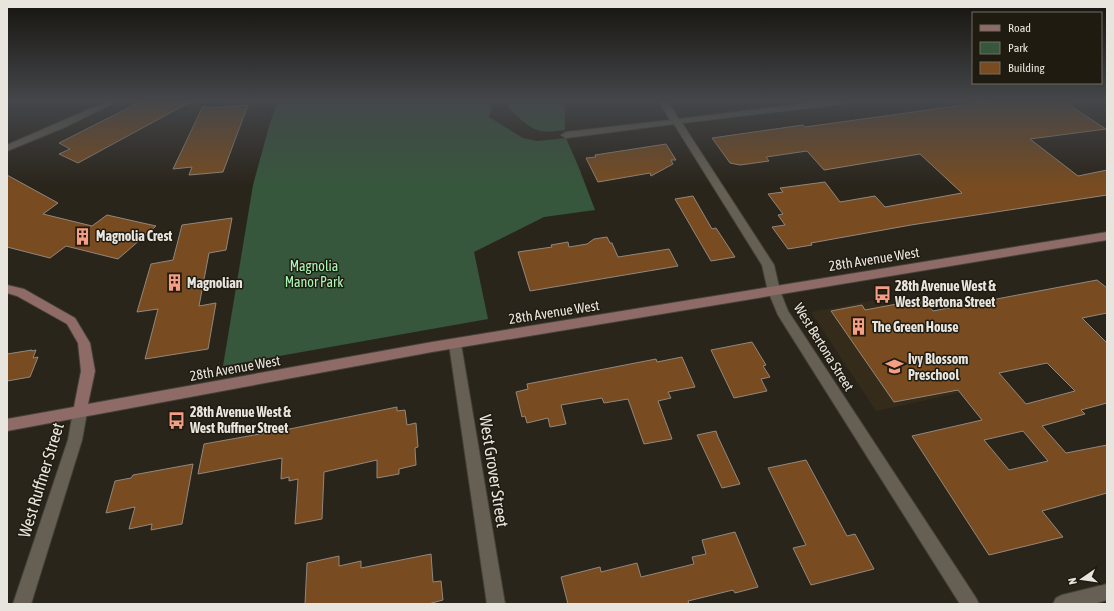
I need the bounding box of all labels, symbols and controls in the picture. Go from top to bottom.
legend [972,12,1102,84]
text: Road [1008,21,1031,35]
text: Park [1008,41,1029,55]
text: Building [1008,61,1046,75]
building icon: Magnolia Crest [73,226,93,246]
place label: Magnolia Crest [96,228,172,244]
street label: 28th Avenue West [827,244,921,274]
park label: Magnolia Manor Park [285,258,343,290]
building icon: Magnolian [164,273,184,293]
place label: Magnolian [187,275,243,291]
place label: 28th Avenue West & West Bertona Street [894,278,997,310]
bus stop icon: 28th Avenue West & West Bertona Street [872,284,892,304]
street label: 28th Avenue West [507,297,601,327]
street label: West Bertona Street [791,300,857,394]
building icon: The Green House [849,317,869,337]
place label: The Green House [872,319,959,335]
place label: Ivy Blossom Preschool [908,351,968,383]
street label: 28th Avenue West [188,352,282,384]
school or university icon: Ivy Blossom Preschool [885,357,905,377]
place label: 28th Avenue West & West Ruffner Street [189,404,292,436]
bus stop icon: 28th Avenue West & West Ruffner Street [167,410,187,430]
street label: West Grover Street [475,413,513,529]
street label: West Ruffner Street [14,420,68,540]
north arrow [1062,559,1102,599]
text: N [1066,577,1079,586]

